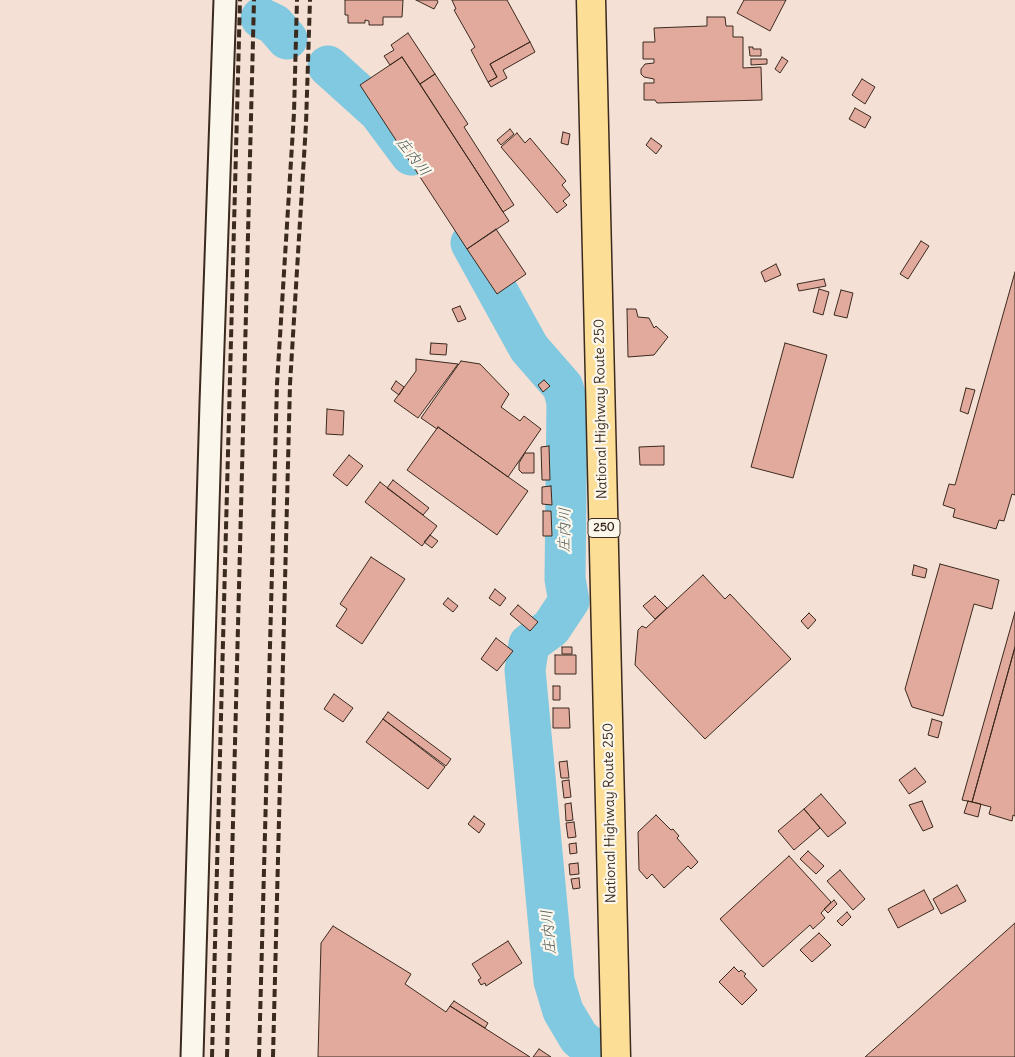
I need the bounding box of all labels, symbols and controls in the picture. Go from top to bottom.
water label: 庄内川 [392,134,434,180]
street label: National Highway Route 250 [591,319,611,499]
water label: 庄内川 [556,507,574,553]
road number: 250 [588,518,620,538]
street label: National Highway Route 250 [600,723,620,903]
water label: 庄内川 [538,909,560,955]

